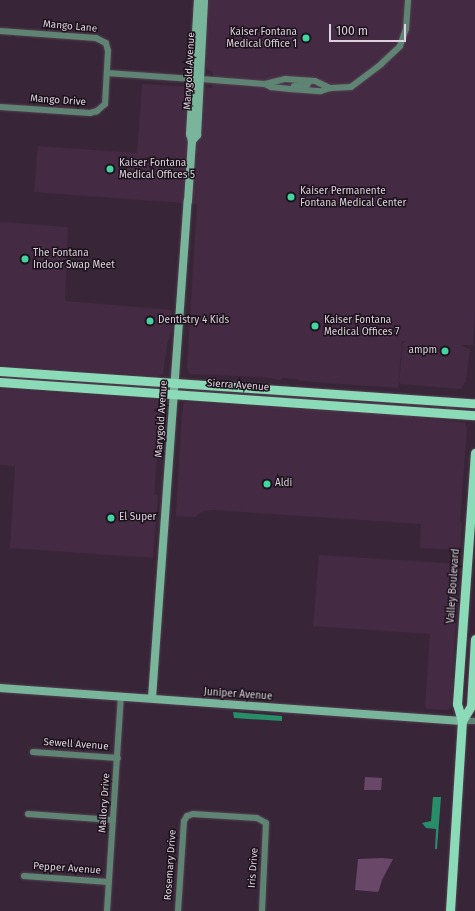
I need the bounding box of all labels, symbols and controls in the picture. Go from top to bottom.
scale bar [331,16,408,42]
street label: Mango Lane [42,19,98,35]
text: 100 m [336,24,368,38]
place label: Kaiser Fontana Medical Office 1 [226,26,297,50]
street label: Marygold Avenue [182,32,198,110]
marker: Kaiser Fontana Medical Office 1 [300,32,312,44]
street label: Mango Drive [30,93,86,109]
place label: Kaiser Fontana Medical Offices 5 [119,157,195,180]
marker: Kaiser Fontana Medical Offices 5 [104,163,116,175]
place label: Kaiser Permanente Fontana Medical Center [300,185,406,208]
marker: Kaiser Permanente Fontana Medical Center [285,191,297,203]
place label: The Fontana Indoor Swap Meet [33,247,115,270]
marker: The Fontana Indoor Swap Meet [20,254,30,264]
place label: Kaiser Fontana Medical Offices 7 [324,314,399,338]
place label: Dentistry 4 Kids [158,315,229,327]
marker: Dentistry 4 Kids [145,316,155,326]
marker: Kaiser Fontana Medical Offices 7 [309,320,321,332]
place label: ampm [408,345,437,357]
marker: ampm [440,346,450,356]
street label: Sierra Avenue [206,378,270,394]
street label: Marygold Avenue [153,380,171,458]
place label: Aldi [275,478,292,490]
marker: Aldi [262,479,272,489]
place label: El Super [119,512,156,524]
marker: El Super [106,513,116,523]
street label: Valley Boulevard [445,548,463,624]
street label: Juniper Avenue [203,687,273,703]
street label: Sewell Avenue [43,737,109,753]
street label: Mallory Drive [97,773,113,833]
street label: Rosemary Drive [163,829,179,901]
street label: Iris Drive [247,847,261,889]
street label: Pepper Avenue [33,861,101,877]

